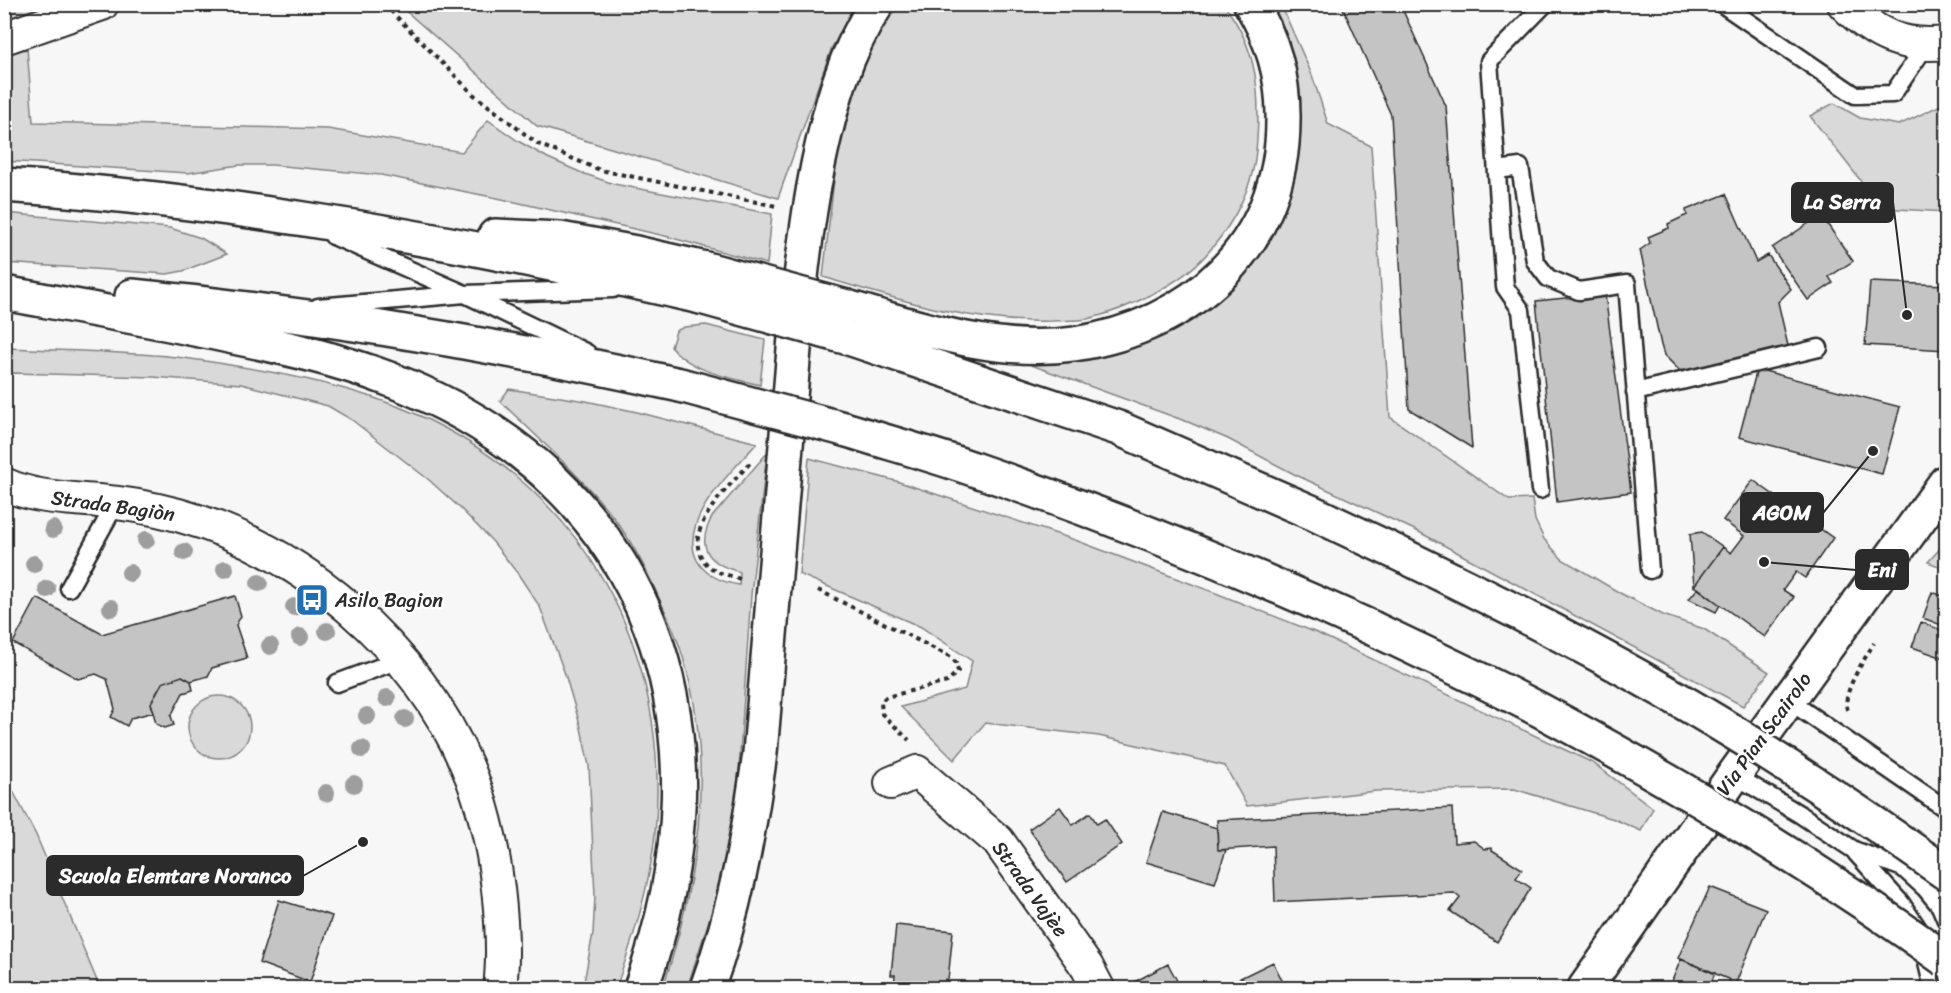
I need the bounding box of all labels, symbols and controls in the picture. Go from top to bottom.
callout: La Serra [1792,183,1893,222]
text: La Serra [1803,183,1881,221]
street label: Strada Bagiòn [49,480,177,532]
callout: AGOM [1741,493,1823,532]
text: AGOM [1752,494,1812,532]
callout: Eni [1856,550,1908,589]
text: Eni [1868,551,1898,589]
bus stop icon: Asilo Bagion [294,582,330,618]
place label: Asilo Bagion [334,583,443,618]
street label: Via Pian Scairolo [1707,665,1821,803]
street label: Strada Vajèe [983,833,1077,945]
callout: Scuola Elemtare Noranco [47,856,303,895]
text: Scuola Elemtare Noranco [58,857,292,895]

